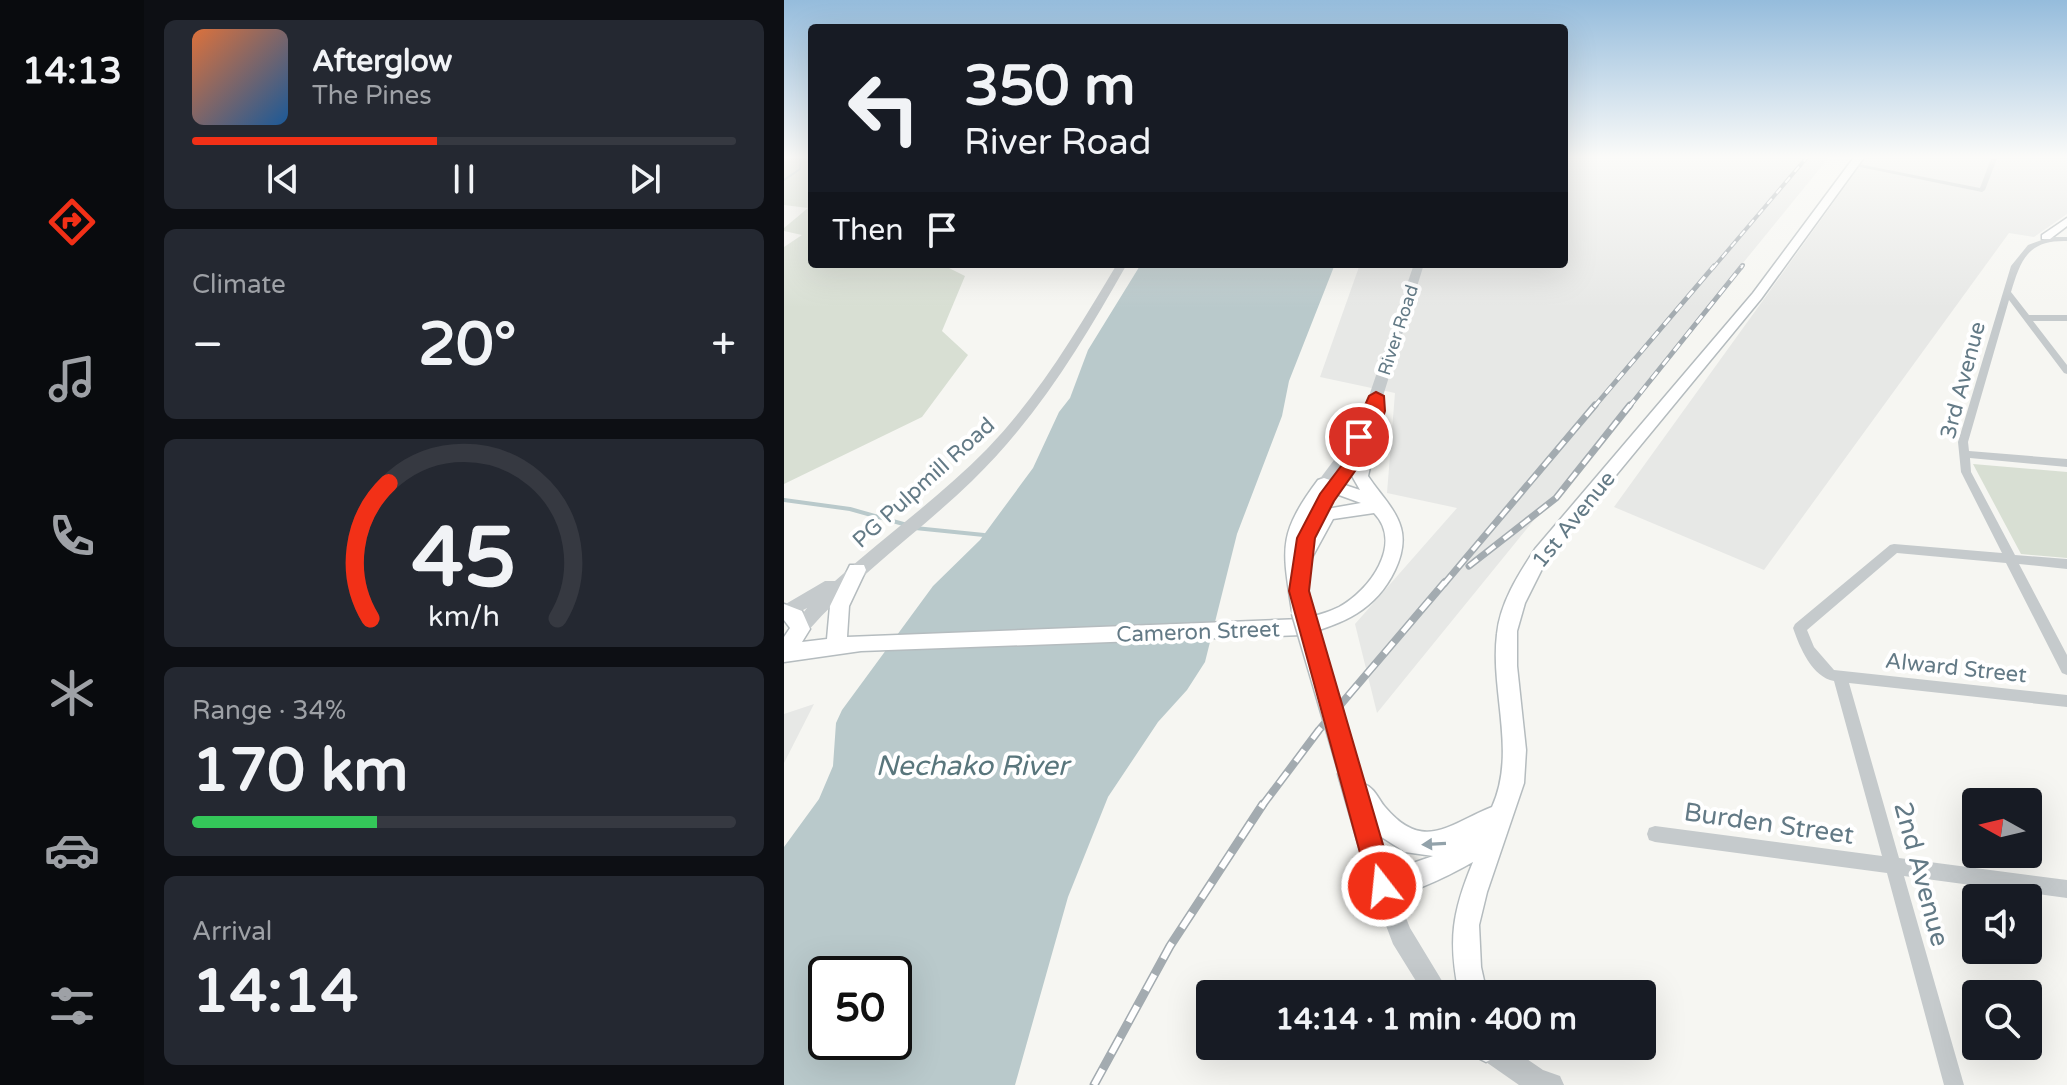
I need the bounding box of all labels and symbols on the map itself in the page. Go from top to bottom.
street label: River Road [1373,282,1423,378]
street label: 3rd Avenue [1935,319,1991,442]
pin [1325,403,1393,471]
street label: PG Pulpmill Road [847,412,1000,553]
street label: 1st Avenue [1527,466,1621,573]
street label: Cameron Street [1116,616,1280,648]
street label: Alward Street [1884,648,2028,688]
water label: Nechako River [875,749,1072,783]
north arrow [1962,788,2042,868]
street label: Burden Street [1682,796,1856,851]
street label: 2nd Avenue [1887,798,1956,950]
one-way arrow [1422,838,1447,851]
position arrow [1340,844,1424,928]
speed limit sign: 50 [808,956,912,1060]

